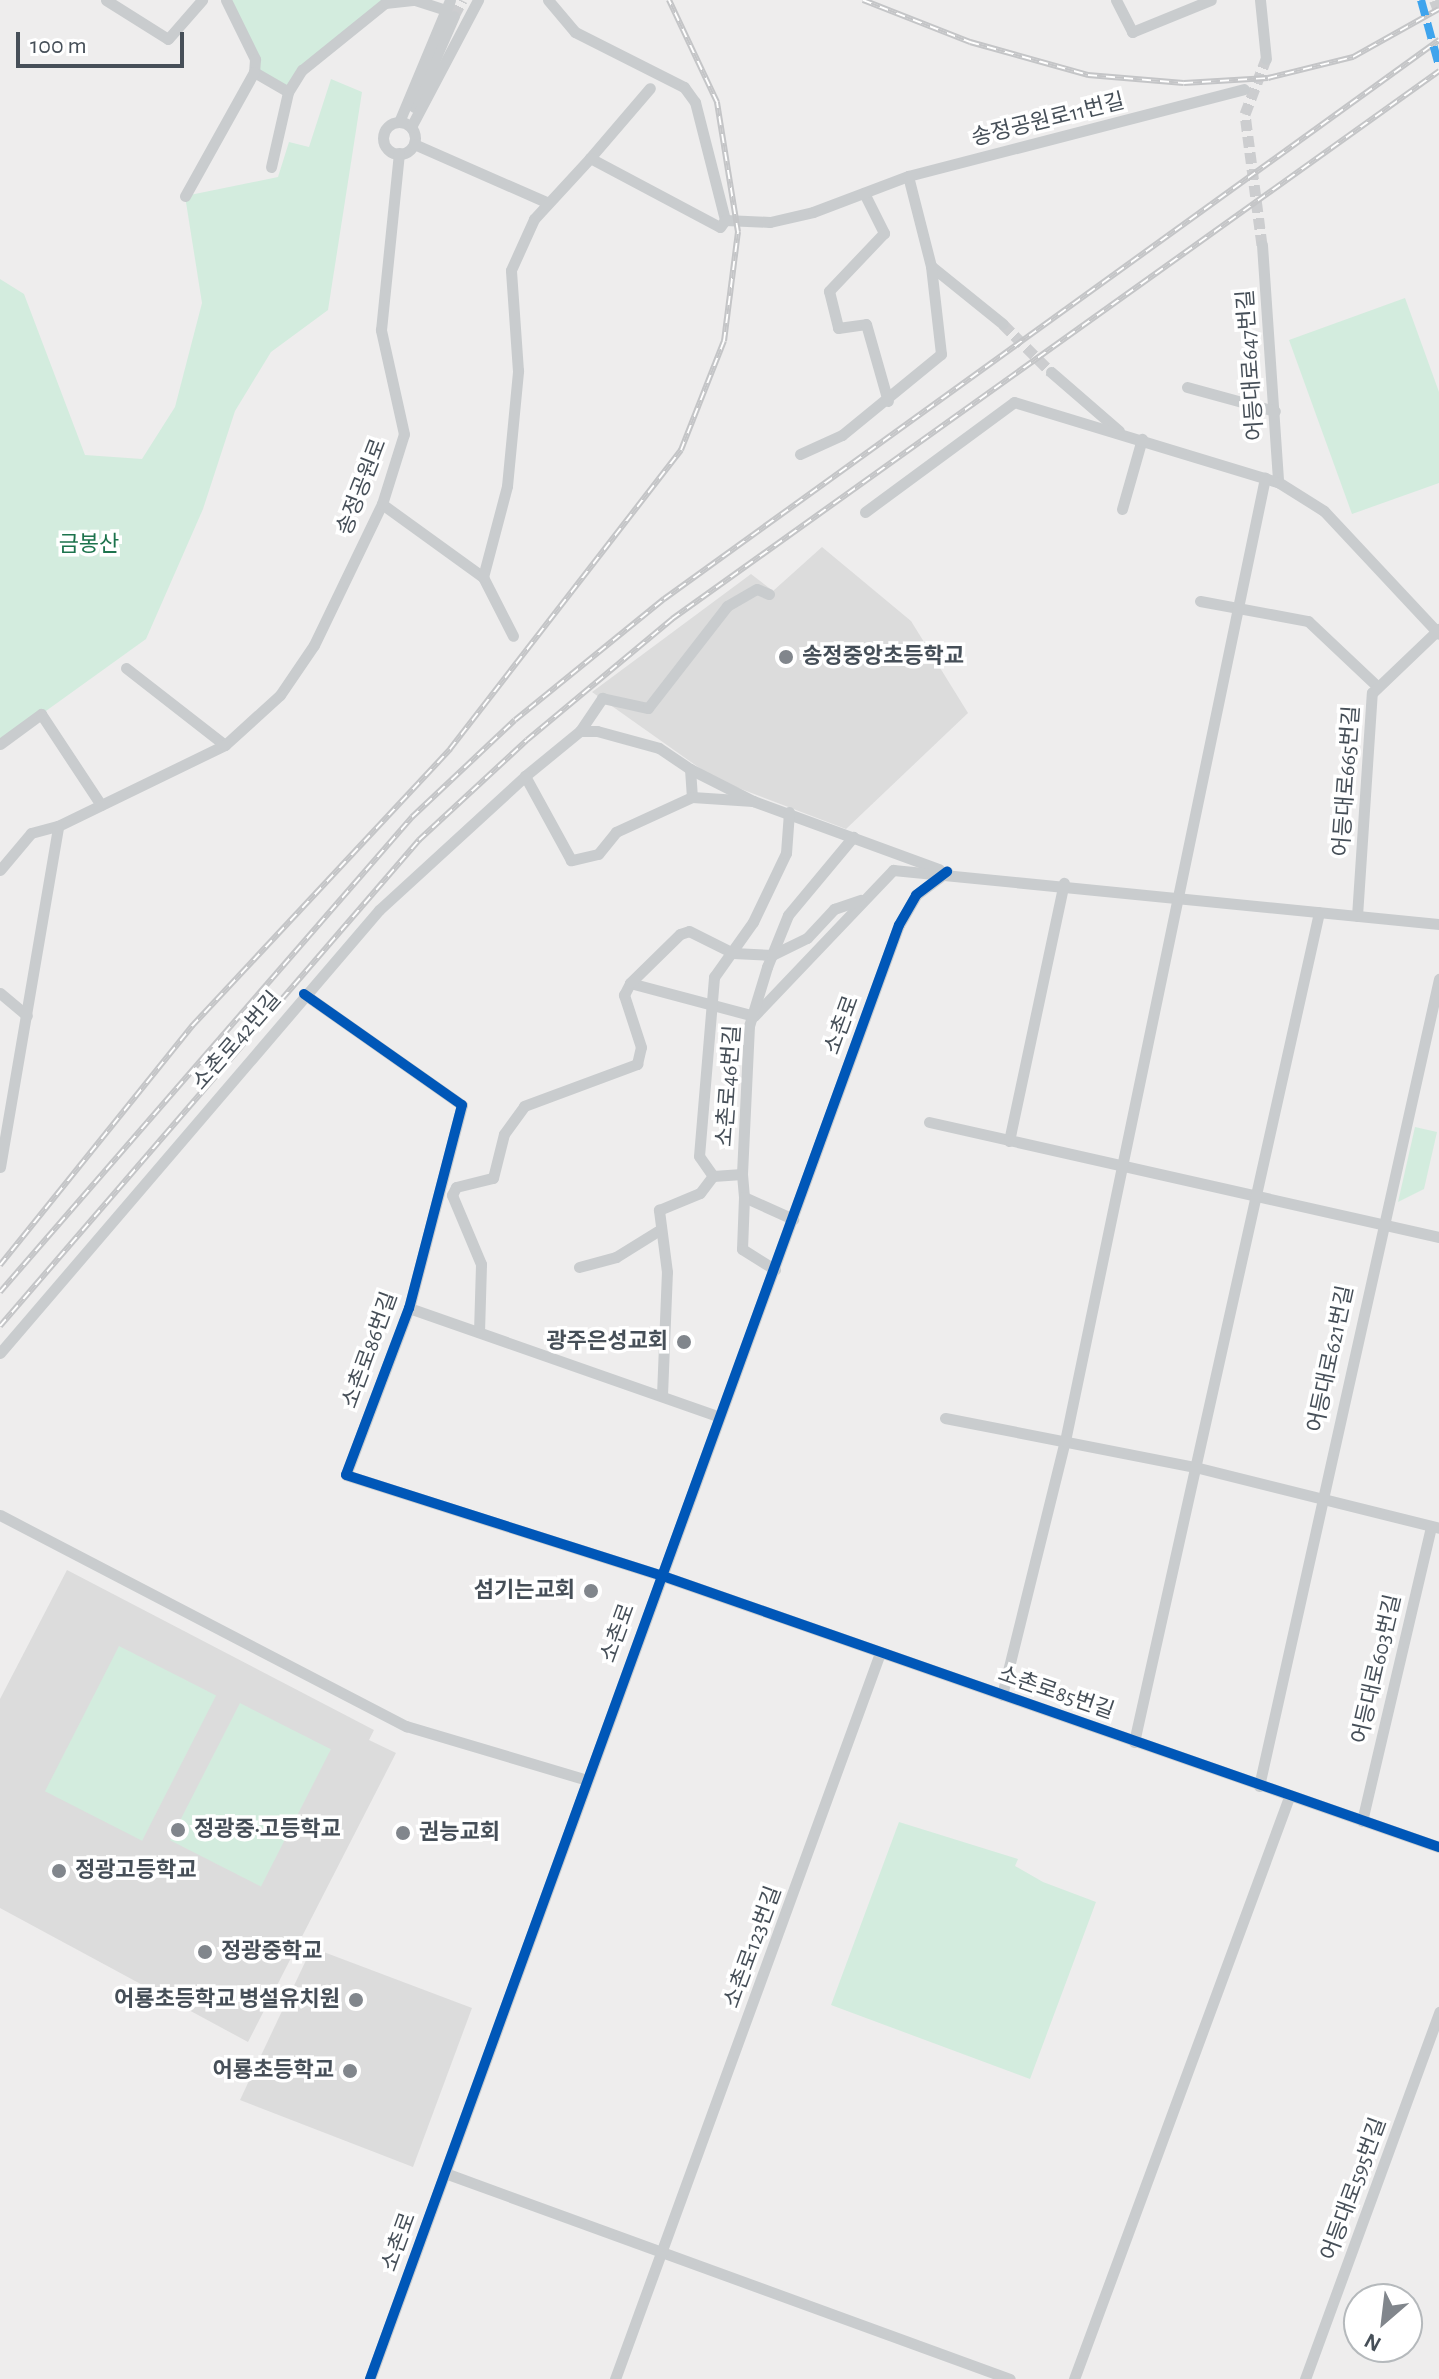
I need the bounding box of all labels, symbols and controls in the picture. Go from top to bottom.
scale bar [20,16,188,66]
text: 100 m [30,34,87,58]
street label: 송정공원로11번길 [969,88,1127,152]
street label: 어등대로647번길 [1233,288,1269,442]
street label: 송정공원로 [332,435,392,539]
park label: 금봉산 [59,532,119,558]
place label: 송정중앙초등학교 [802,644,964,670]
marker: 송정중앙초등학교 [777,648,795,666]
street label: 어등대로665번길 [1329,705,1365,857]
street label: 소촌로42번길 [187,986,287,1096]
street label: 소촌로 [819,992,865,1058]
street label: 소촌로46번길 [712,1024,746,1148]
street label: 어등대로621번길 [1303,1283,1359,1435]
street label: 소촌로86번길 [337,1288,403,1412]
place label: 광주은성교회 [547,1329,668,1355]
marker: 광주은성교회 [675,1333,693,1351]
place label: 섬기는교회 [474,1578,575,1604]
marker: 섬기는교회 [582,1582,600,1600]
street label: 어등대로603번길 [1347,1592,1407,1746]
street label: 소촌로 [595,1600,641,1666]
street label: 소촌로85번길 [995,1661,1117,1725]
place label: 정광중·고등학교 [194,1817,341,1843]
place label: 권능교회 [419,1820,500,1846]
marker: 정광중·고등학교 [169,1821,187,1839]
marker: 권능교회 [394,1824,412,1842]
place label: 정광고등학교 [75,1858,196,1884]
marker: 정광고등학교 [50,1862,68,1880]
street label: 소촌로123번길 [719,1882,787,2012]
place label: 정광중학교 [221,1939,322,1965]
marker: 정광중학교 [196,1943,214,1961]
place label: 어룡초등학교 병설유치원 [114,1987,340,2013]
marker: 어룡초등학교 병설유치원 [347,1991,365,2009]
place label: 어룡초등학교 [213,2058,334,2084]
marker: 어룡초등학교 [341,2062,359,2080]
street label: 어등대로595번길 [1316,2114,1392,2264]
street label: 소촌로 [376,2209,422,2275]
north arrow [1343,2283,1423,2363]
text: N [1361,2329,1385,2356]

